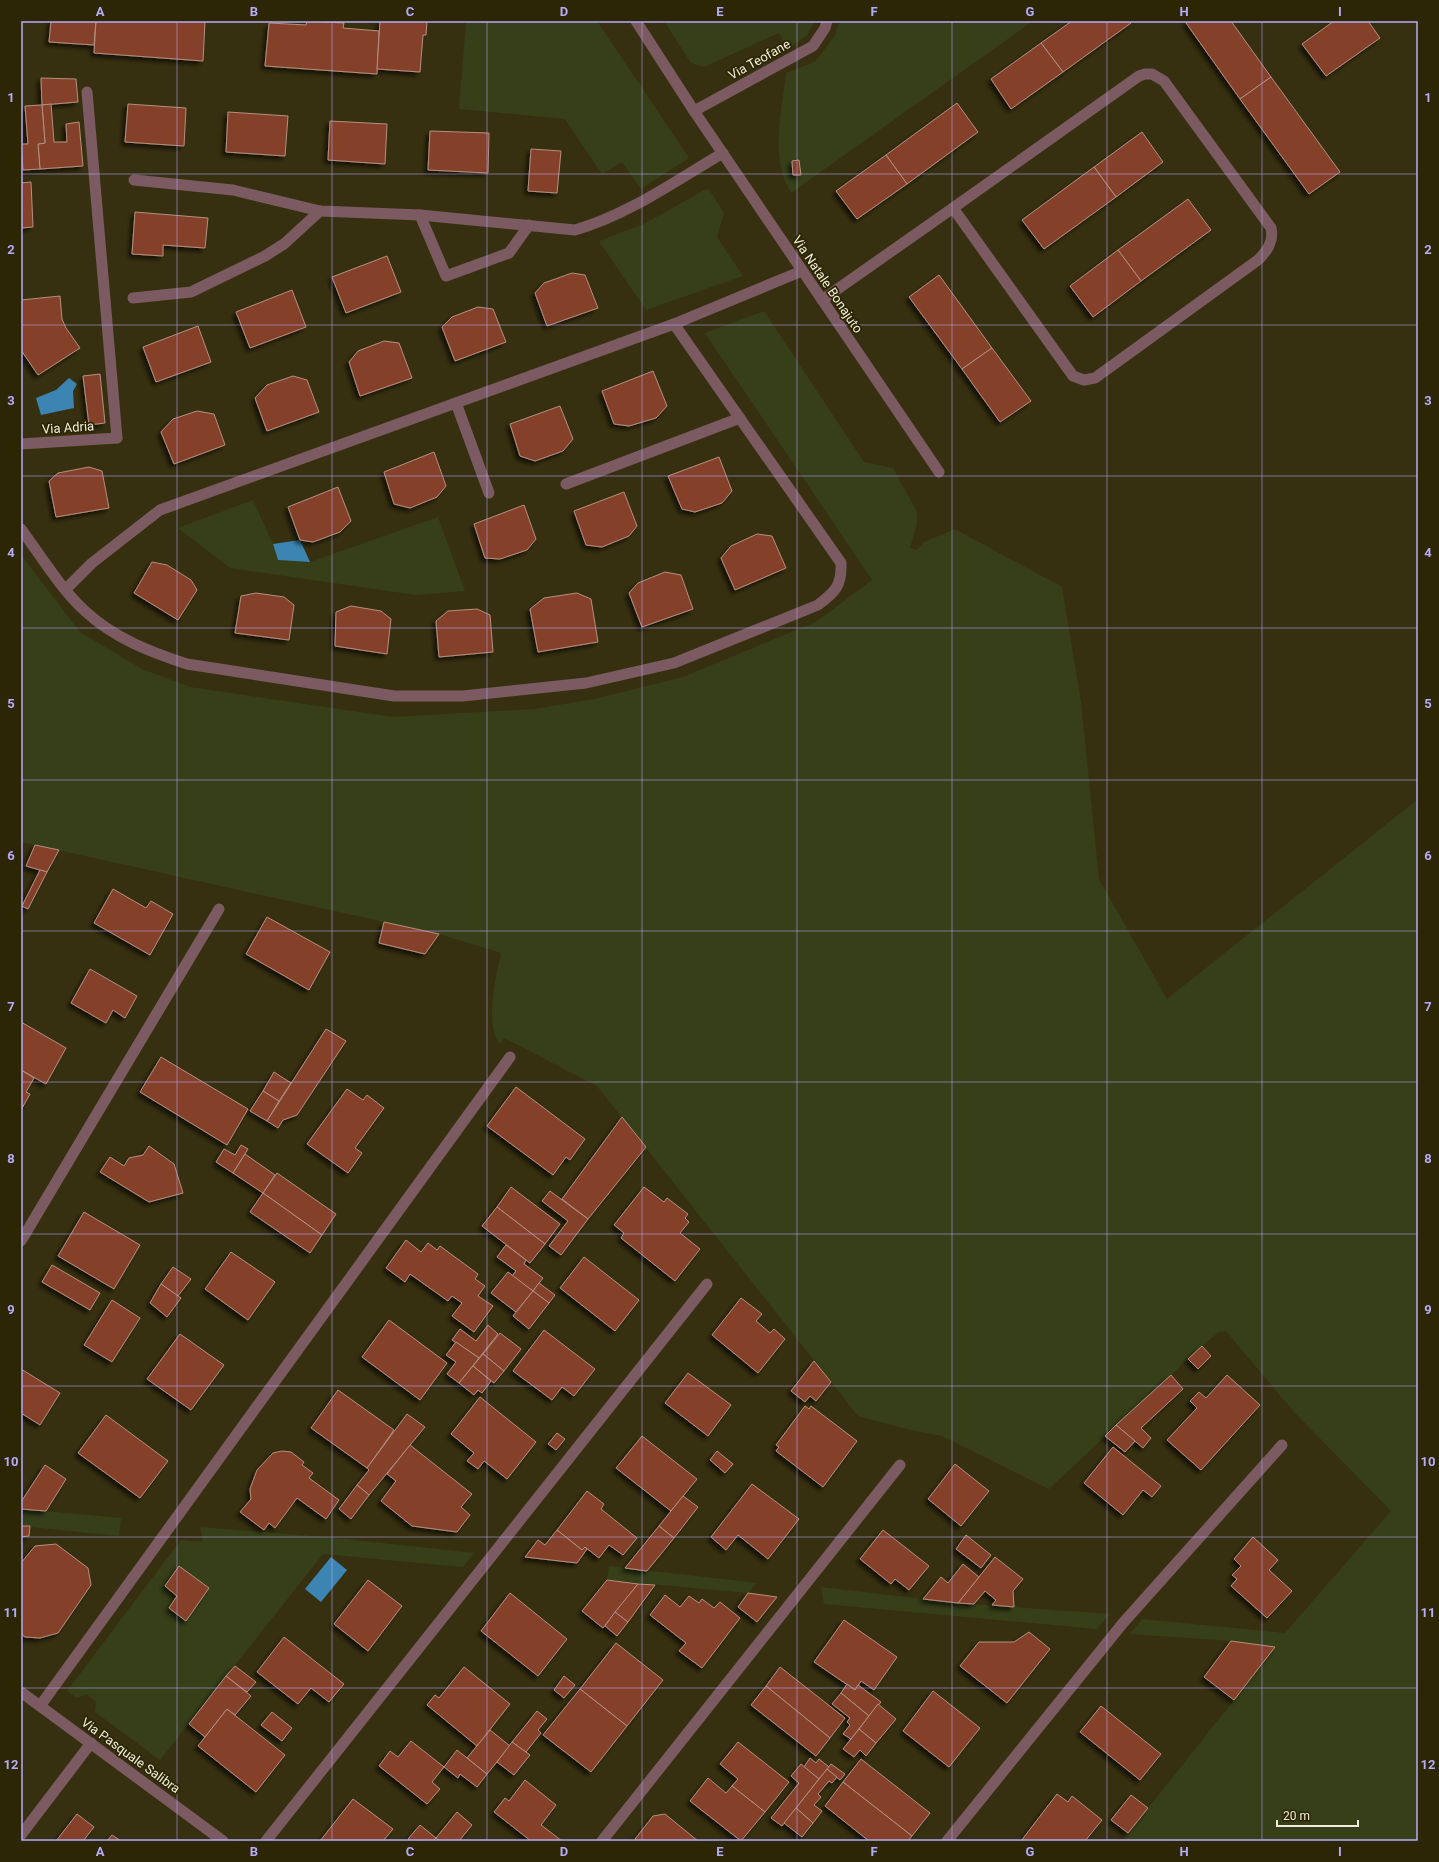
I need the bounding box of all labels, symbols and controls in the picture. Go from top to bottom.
text: A [96,4,105,19]
text: B [250,4,258,19]
text: C [406,4,415,19]
text: D [560,4,568,19]
text: E [716,4,724,19]
text: F [870,4,878,19]
text: G [1026,4,1035,19]
text: H [1179,4,1189,19]
text: I [1338,4,1342,19]
street label: Via Teofane [726,36,793,83]
text: 1 [7,90,15,105]
text: 1 [1424,90,1432,105]
street label: Via Natale Bonajuto [789,233,866,336]
text: 2 [7,242,15,257]
text: 2 [1424,242,1432,257]
text: 3 [7,393,15,408]
text: 3 [1424,393,1432,408]
street label: Via Adria [41,418,95,437]
text: 4 [7,545,15,560]
text: 4 [1424,545,1432,560]
text: 5 [7,696,15,711]
text: 5 [1424,696,1432,711]
text: 6 [7,848,15,863]
text: 6 [1424,848,1432,863]
text: 7 [7,999,15,1014]
text: 7 [1424,999,1432,1014]
text: 8 [7,1151,15,1166]
text: 8 [1424,1151,1432,1166]
text: 9 [7,1302,15,1317]
text: 9 [1424,1302,1432,1317]
text: 10 [4,1454,18,1469]
text: 10 [1421,1454,1435,1469]
text: 11 [4,1605,18,1620]
text: 11 [1421,1605,1435,1620]
street label: Via Pasquale Salibra [78,1715,183,1796]
text: 12 [4,1757,18,1772]
text: 12 [1421,1757,1435,1772]
scale bar [1277,1802,1358,1828]
text: 20 m [1283,1809,1310,1823]
text: A [96,1844,105,1859]
text: B [250,1844,258,1859]
text: C [406,1844,415,1859]
text: D [560,1844,568,1859]
text: E [716,1844,724,1859]
text: F [870,1844,878,1859]
text: G [1026,1844,1035,1859]
text: H [1179,1844,1189,1859]
text: I [1338,1844,1342,1859]

